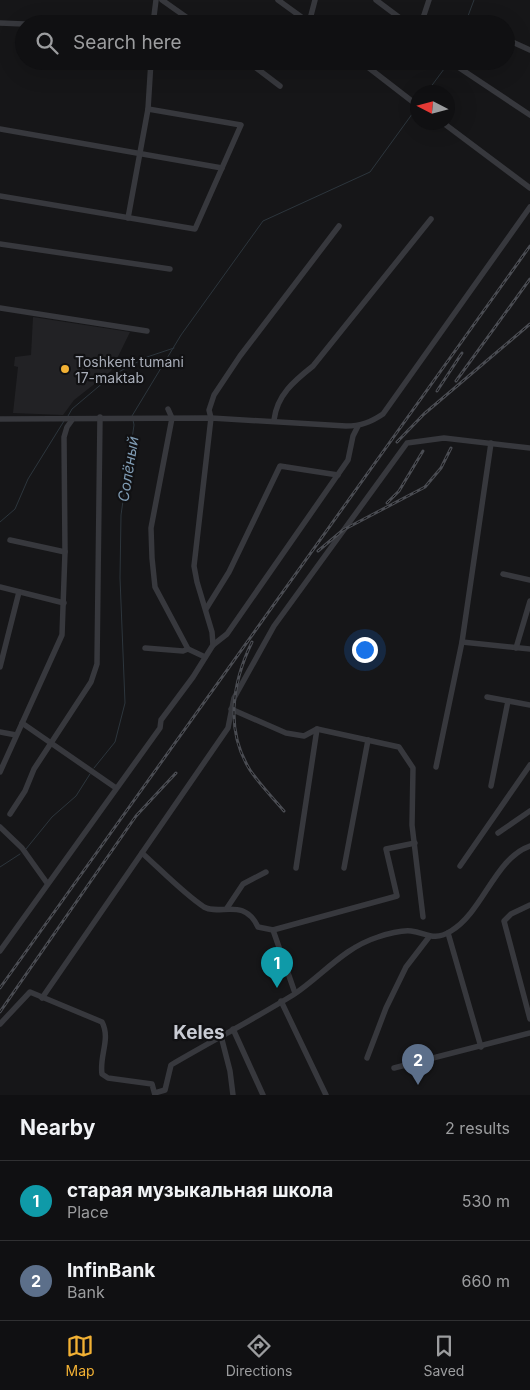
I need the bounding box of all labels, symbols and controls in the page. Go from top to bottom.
search box [15,15,515,70]
icon: search [33,29,61,57]
text: Search here [73,31,182,54]
north arrow [410,85,455,130]
place label: Toshkent tumani 17-maktab [75,353,184,386]
marker: Toshkent tumani 17-maktab [59,363,71,375]
water label: Солёный [113,435,143,503]
your location [352,637,378,663]
pin: 1 [261,947,293,988]
district label: Keles [173,1021,225,1044]
pin: 2 [402,1044,434,1085]
text: Nearby [20,1115,95,1140]
text: 2 results [445,1118,510,1138]
text: старая музыкальная школа [67,1179,333,1202]
text: 1 [33,1191,39,1211]
text: 530 m [462,1191,510,1211]
text: Place [67,1202,109,1222]
text: InfinBank [67,1259,155,1282]
text: 2 [31,1271,41,1291]
text: 660 m [462,1271,510,1291]
text: Bank [67,1282,105,1302]
tab: Map [66,1332,95,1379]
tab: Directions [226,1332,292,1379]
tab: Saved [423,1332,464,1379]

